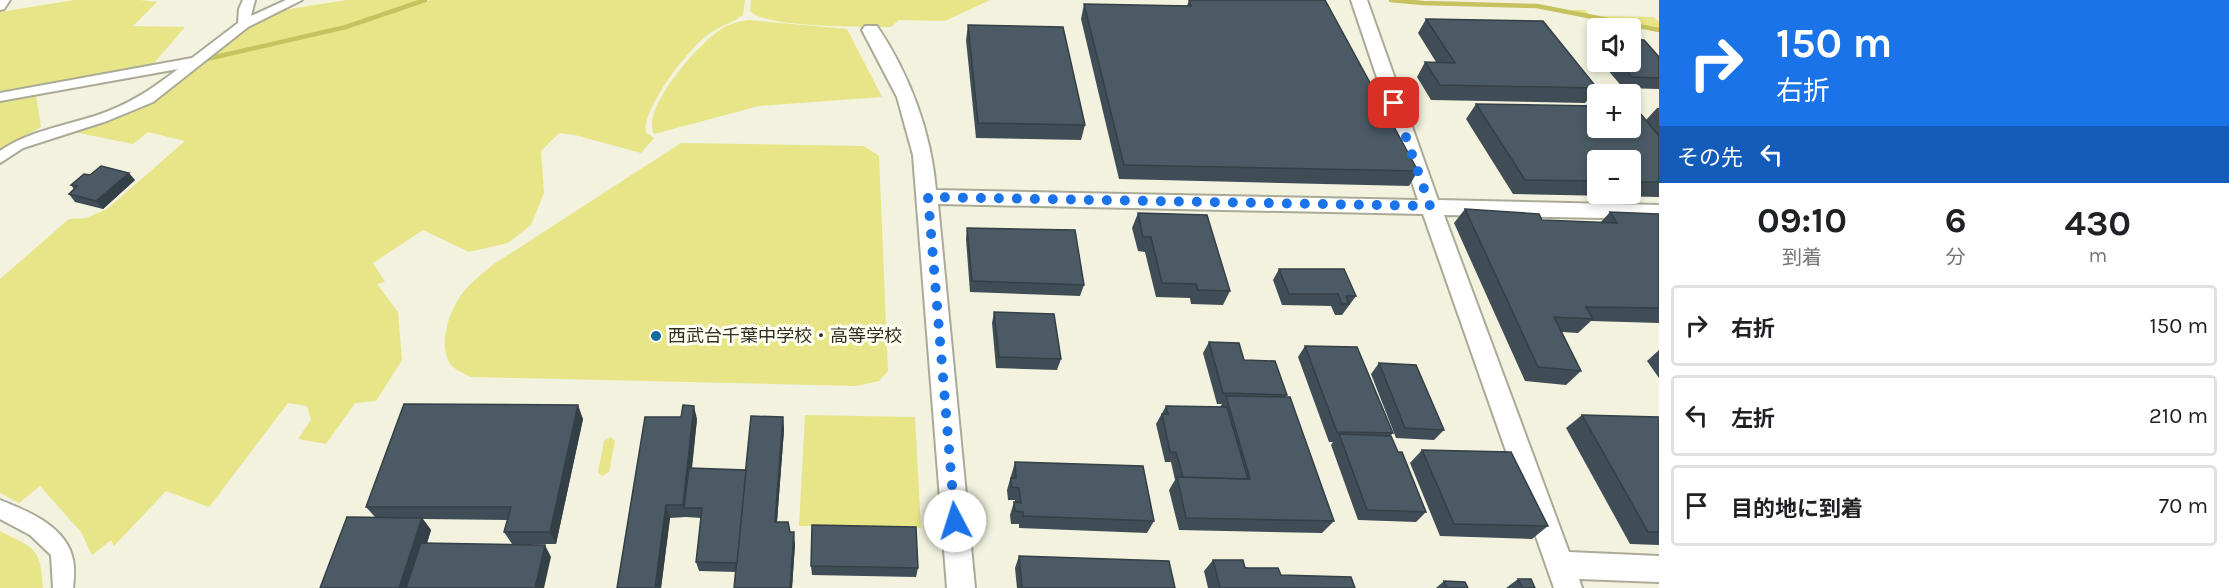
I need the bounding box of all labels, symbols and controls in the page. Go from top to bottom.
map controls [1587,18,1641,204]
button: sound [1587,18,1641,72]
text: 150 m [1776,18,1892,68]
icon: right [1677,24,1755,102]
text: 右折 [1776,75,1830,107]
pin [1368,77,1419,128]
button: + [1587,84,1641,138]
icon: arrive [1377,86,1410,119]
icon: left [1755,138,1788,171]
text: その先 [1677,145,1743,171]
button: − [1587,150,1641,204]
text: 09:10 [1757,199,1847,241]
text: 6 [1945,199,1967,241]
text: 430 [2065,202,2131,244]
text: m [2088,244,2107,267]
text: 到着 [1782,246,1822,269]
text: 分 [1946,246,1966,269]
icon: right [1680,309,1713,342]
text: 150 m [2149,313,2208,339]
text: 右折 [1731,316,1775,342]
place label: 西武台千葉中学校・高等学校 [668,325,902,347]
marker: 西武台千葉中学校・高等学校 [649,329,663,343]
icon: left [1680,399,1713,432]
text: 210 m [2149,403,2208,429]
text: 左折 [1731,406,1775,432]
position arrow [923,489,987,553]
icon: arrive [1680,489,1713,522]
text: 70 m [2159,493,2208,519]
text: 目的地に到着 [1731,496,1863,522]

